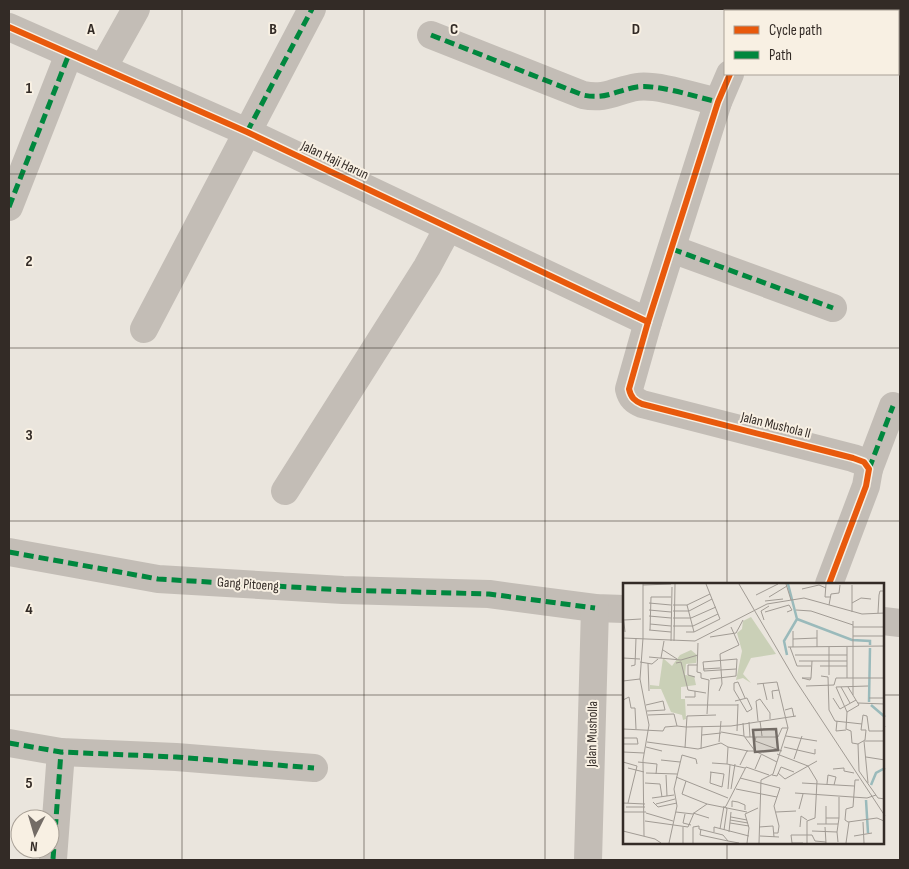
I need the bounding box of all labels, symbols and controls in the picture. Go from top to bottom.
legend [724,10,899,75]
text: A [86,20,95,39]
text: B [269,20,277,39]
text: C [450,20,458,39]
text: D [632,20,640,39]
text: Cycle path [769,21,822,40]
text: Path [769,46,792,65]
text: 1 [26,79,33,98]
street label: Jalan Haji Harun [298,137,372,183]
text: 2 [25,252,33,271]
street label: Jalan Mushola II [738,408,813,442]
text: 3 [25,426,33,445]
street label: Gang Pitoeng [217,573,280,595]
inset map [623,583,884,844]
text: 4 [25,600,33,619]
street label: Jalan Musholla [583,701,601,768]
text: 5 [25,774,33,793]
north arrow [10,809,60,859]
text: N [29,838,38,855]

